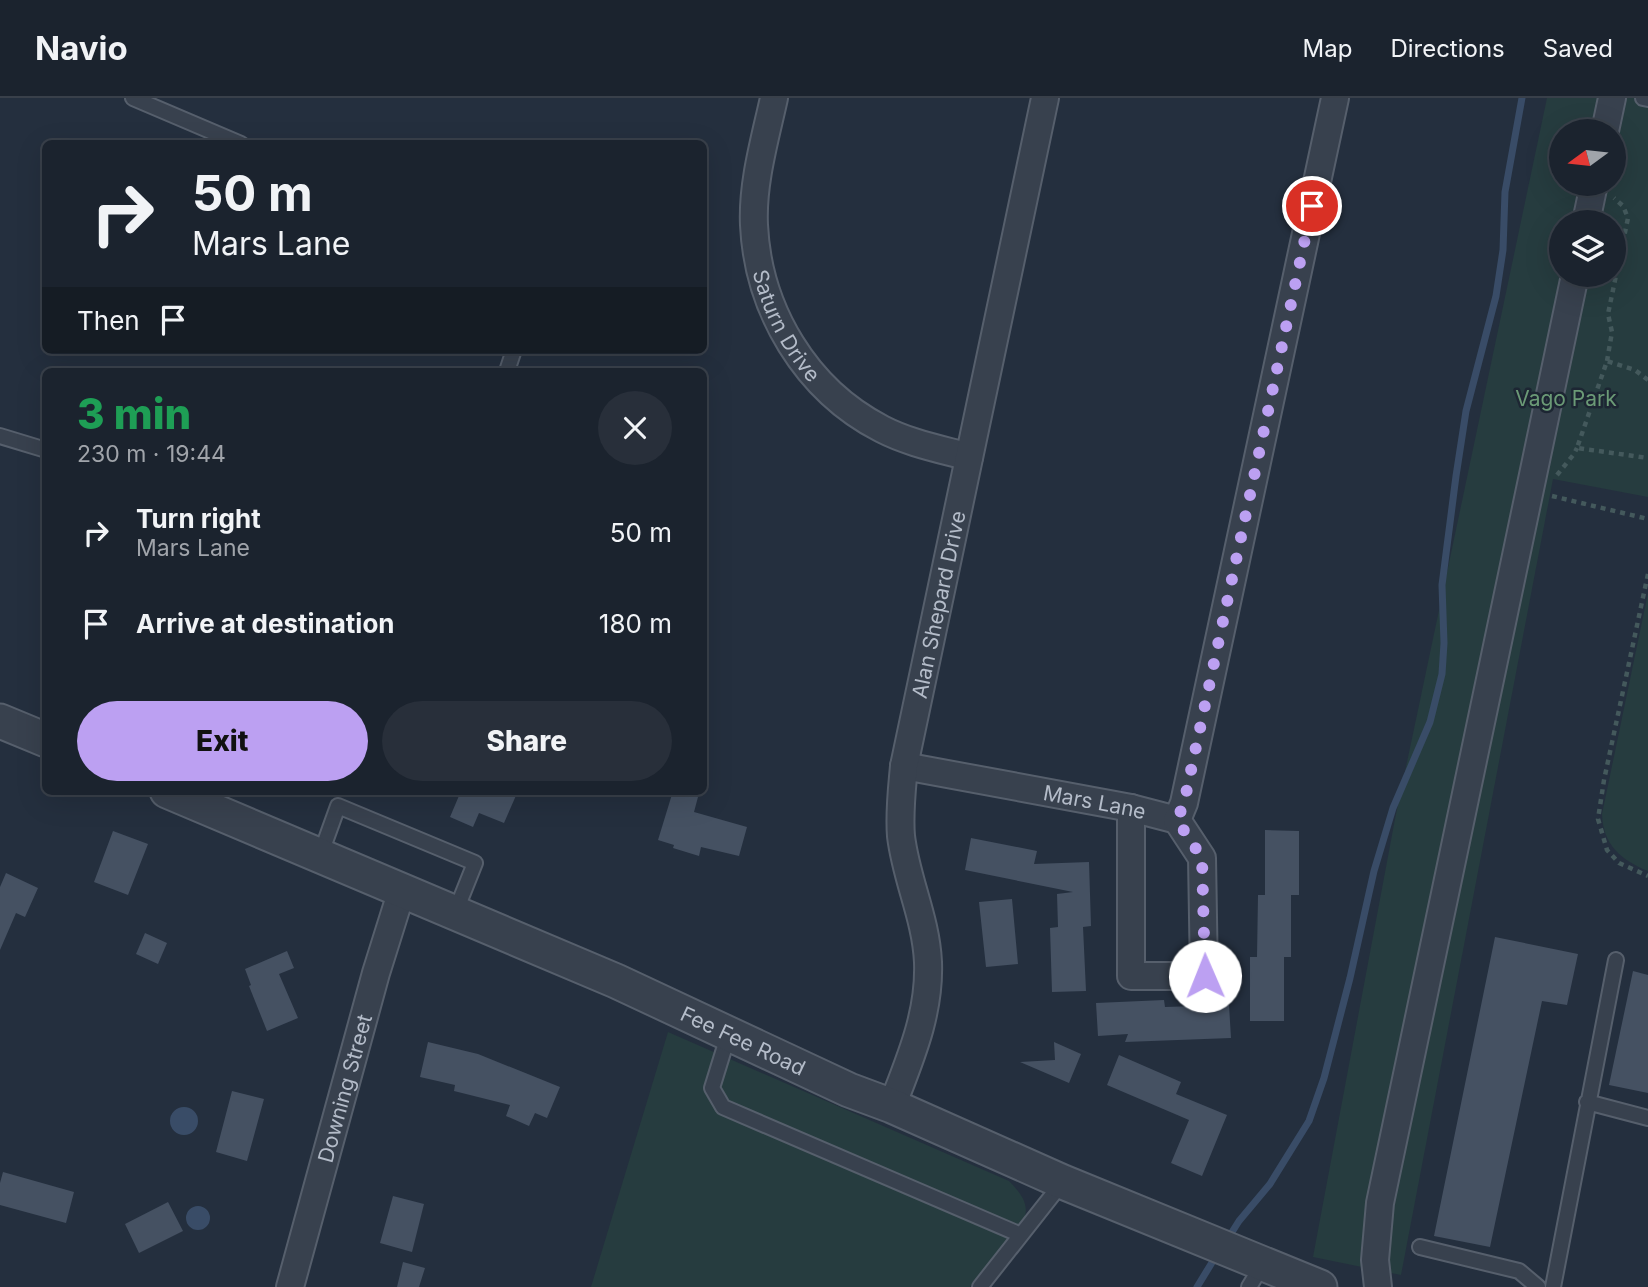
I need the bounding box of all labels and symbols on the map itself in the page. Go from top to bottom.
north arrow [1549,119,1626,196]
pin [1282,176,1342,236]
street label: Saturn Drive [748,267,826,386]
park label: Vago Park [1515,386,1617,411]
street label: Alan Shepard Drive [906,508,970,701]
street label: Mars Lane [1041,780,1149,824]
position arrow [1168,939,1242,1013]
street label: Fee Fee Road [677,1001,809,1080]
street label: Downing Street [312,1011,377,1165]

